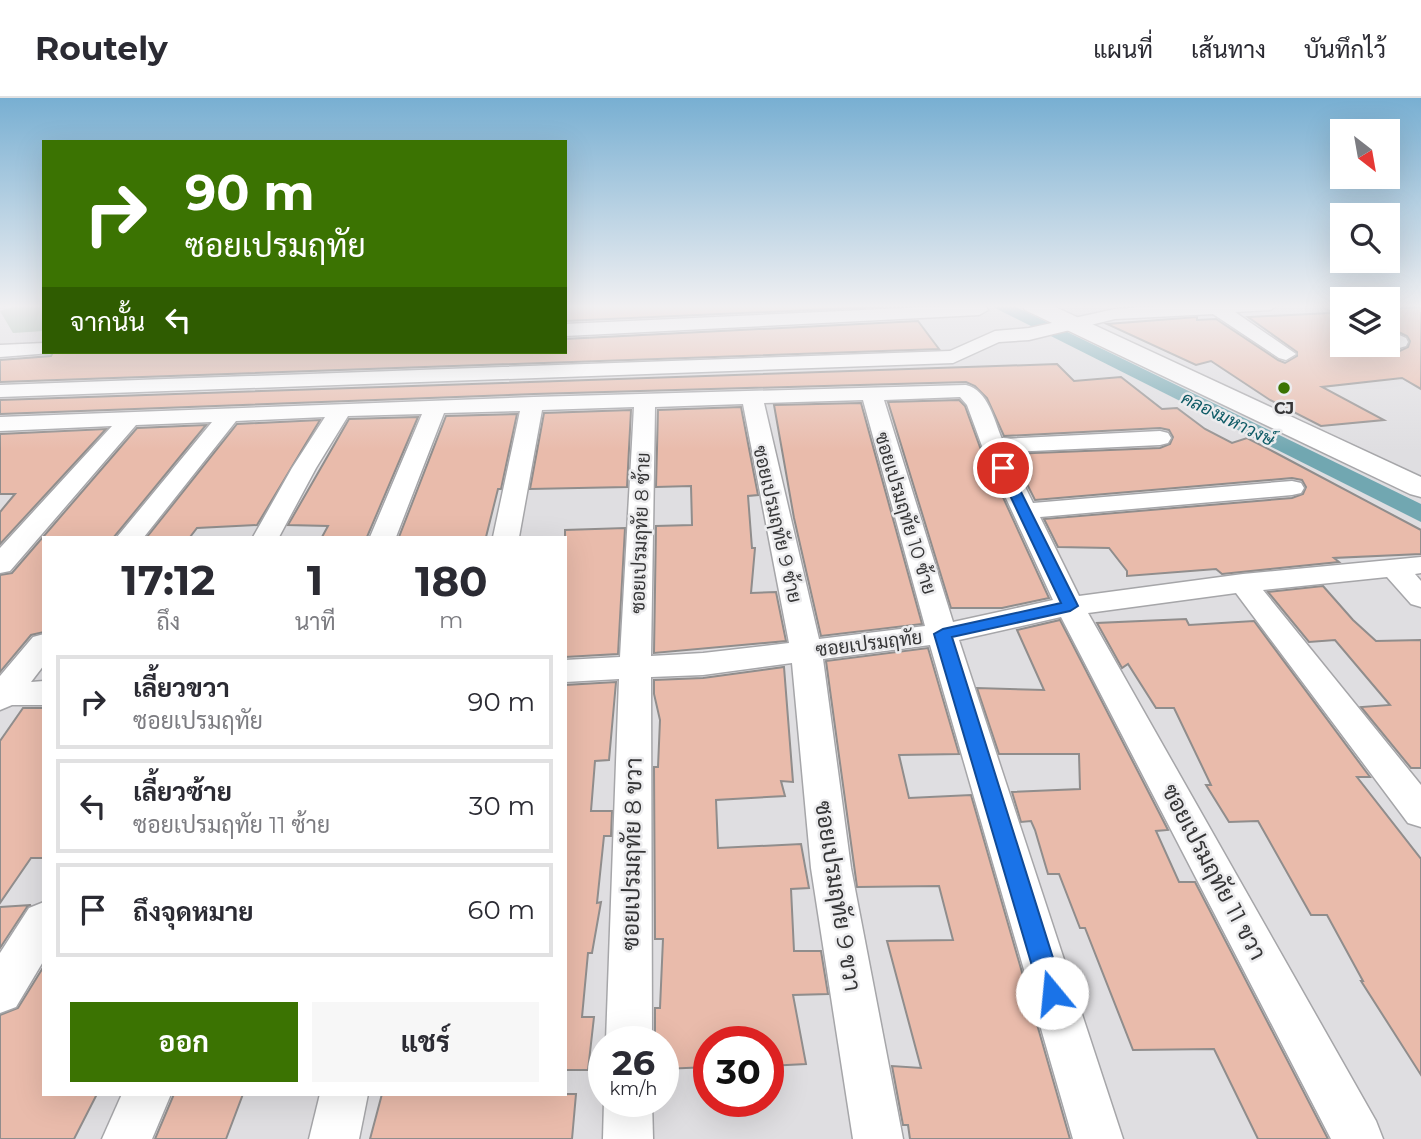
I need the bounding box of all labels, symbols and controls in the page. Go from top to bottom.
text: Routely [35,28,168,68]
text: แผนที่ [1093,35,1153,64]
text: เส้นทาง [1191,35,1266,64]
text: บันทึกไว้ [1304,35,1386,64]
north arrow [1330,119,1400,189]
map controls [1330,119,1400,357]
text: 90 m [185,163,315,222]
icon: right [70,168,161,259]
button: search [1330,203,1400,273]
text: ซอยเปรมฤทัย [185,226,366,265]
button: layers [1330,287,1400,357]
icon: left [159,301,197,339]
text: จากนั้น [70,306,145,338]
marker: CJ [1276,380,1292,396]
water label: คลองมหาวงษ์ [1178,385,1281,452]
place label: CJ [1274,399,1294,418]
street label: ซอยเปรมฤทัย 10 ซ้าย [870,429,941,597]
pin [973,438,1033,498]
street label: ซอยเปรมฤทัย 9 ซ้าย [748,443,807,605]
icon: arrive [984,449,1022,487]
street label: ซอยเปรมฤทัย 8 ซ้าย [626,452,655,614]
text: 17:12 [121,554,215,606]
text: 1 [307,554,323,606]
text: 180 [415,555,488,607]
text: m [439,606,463,634]
text: ถึง [156,608,180,636]
text: นาที [295,608,336,636]
street label: ซอยเปรมฤทัย [814,626,924,661]
text: เลี้ยวขวา [133,672,230,704]
icon: right [74,683,112,721]
text: 90 m [468,686,535,718]
text: ซอยเปรมฤทัย [133,707,263,735]
street label: ซอยเปรมฤทัย 8 ขวา [616,757,648,951]
text: เลี้ยวซ้าย [133,776,232,808]
street label: ซอยเปรมฤทัย 11 ขวา [1156,779,1272,965]
icon: left [74,787,112,825]
text: 30 m [469,790,535,822]
street label: ซอยเปรมฤทัย 9 ขวา [809,799,867,993]
text: ซอยเปรมฤทัย 11 ซ้าย [133,811,330,839]
icon: arrive [74,891,112,929]
text: 60 m [468,894,535,926]
text: ถึงจุดหมาย [133,896,254,928]
position arrow [1015,956,1089,1030]
button: ออก [70,1002,298,1082]
button: แชร์ [312,1002,539,1082]
speed limit sign: 30 [693,1026,784,1117]
text: 26 [612,1041,655,1084]
text: km/h [609,1078,658,1100]

